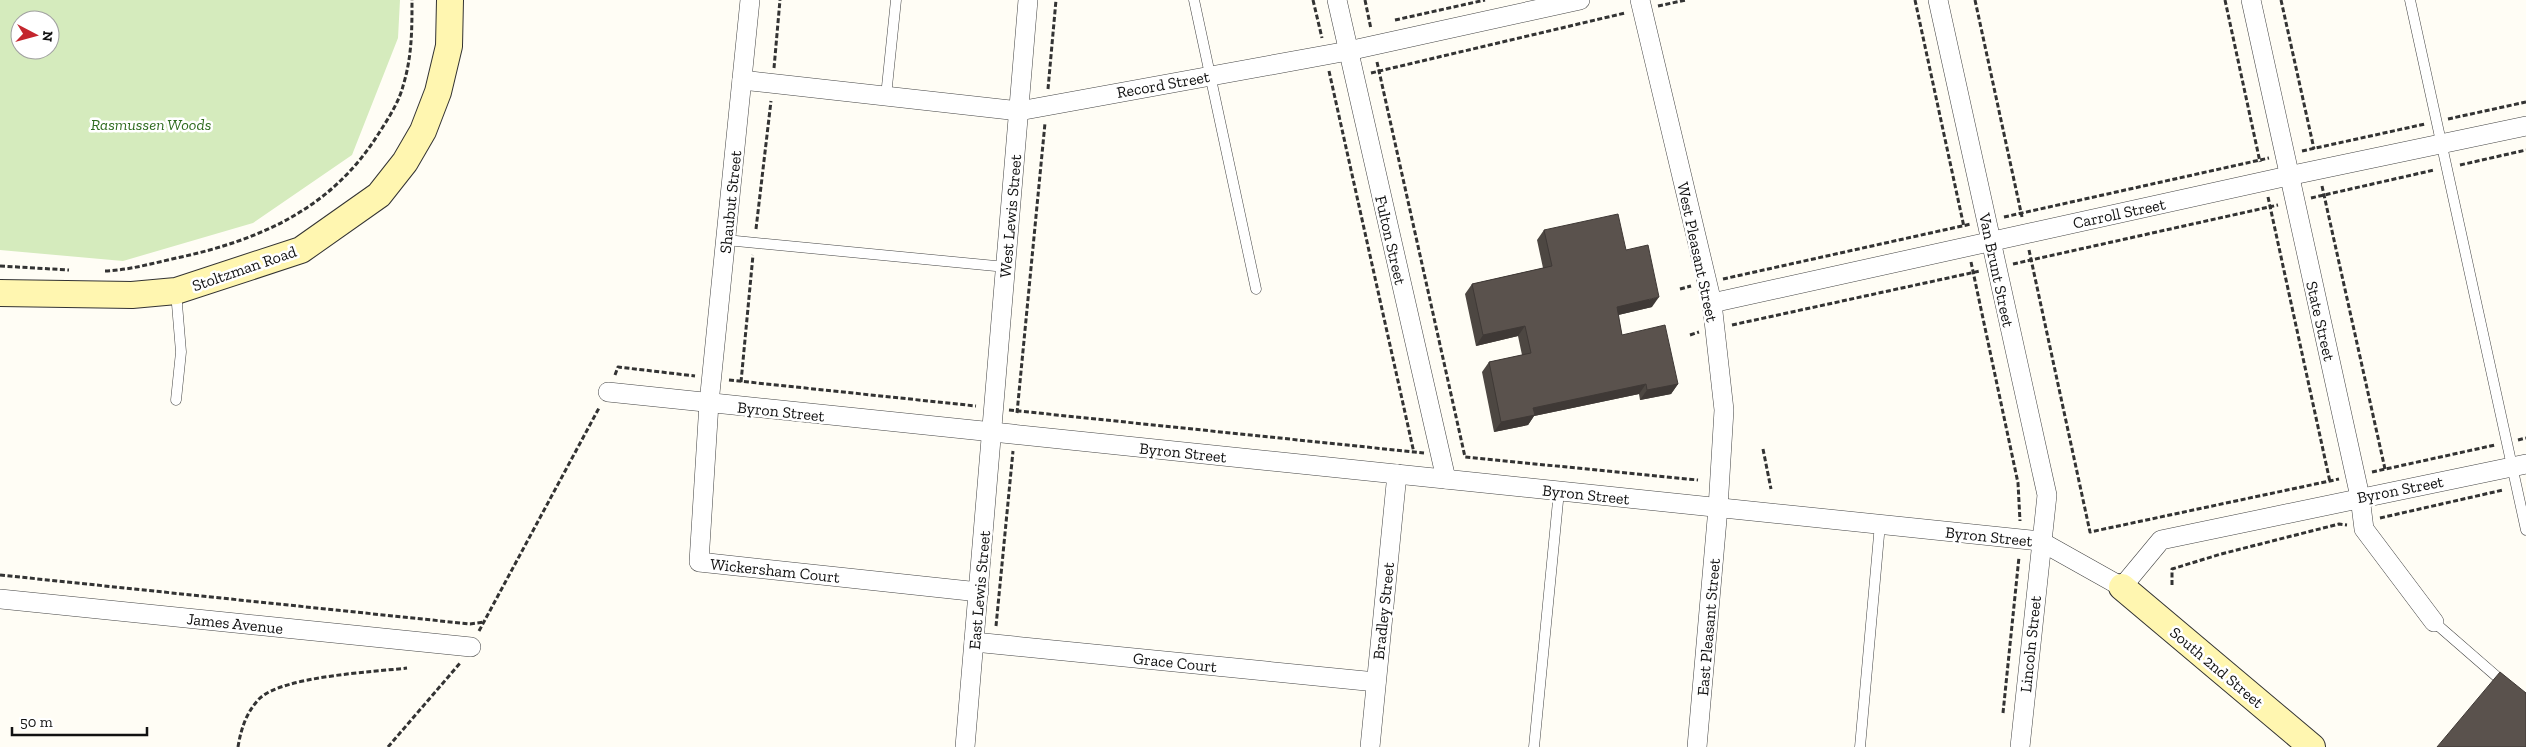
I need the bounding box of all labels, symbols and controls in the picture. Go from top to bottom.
north arrow [10,10,60,60]
text: N [38,30,56,43]
street label: Record Street [1115,67,1211,102]
park label: Rasmussen Woods [91,115,211,134]
street label: Shaubut Street [716,150,745,254]
street label: West Lewis Street [996,153,1025,279]
street label: West Pleasant Street [1673,180,1722,324]
street label: Fulton Street [1371,194,1410,287]
street label: Carroll Street [2071,194,2167,233]
street label: Van Brunt Street [1975,210,2018,329]
street label: Stoltzman Road [190,242,299,295]
street label: State Street [2302,279,2339,363]
street label: Byron Street [736,397,826,426]
street label: Byron Street [1138,438,1228,467]
street label: Byron Street [2355,472,2445,507]
street label: Byron Street [1541,480,1631,509]
street label: Byron Street [1944,522,2034,551]
street label: East Lewis Street [965,530,994,650]
street label: Wickersham Court [709,554,841,587]
street label: East Pleasant Street [1693,557,1724,697]
street label: Bradley Street [1369,561,1398,661]
street label: Lincoln Street [2016,595,2045,693]
street label: James Avenue [186,609,284,638]
street label: South 2nd Street [2166,623,2267,712]
street label: Grace Court [1132,649,1218,676]
scale bar [12,704,148,736]
text: 50 m [20,713,53,731]

